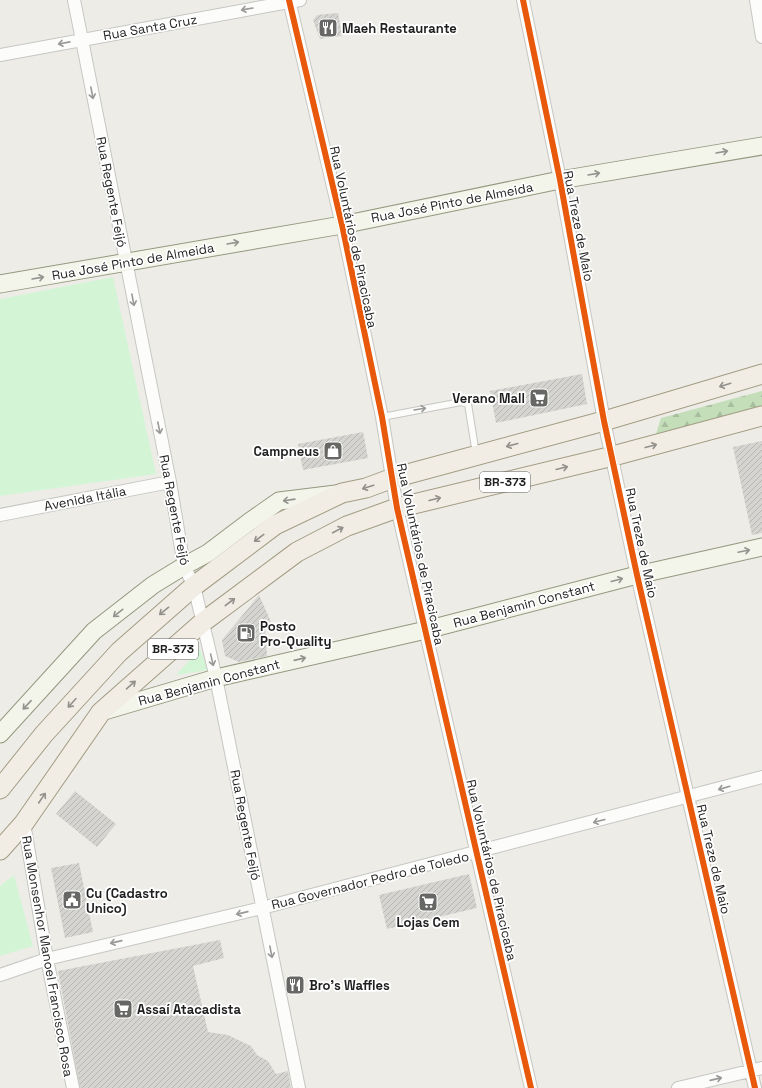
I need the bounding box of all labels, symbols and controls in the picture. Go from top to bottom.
one-way arrow [241,5,254,13]
street label: Rua Santa Cruz [102,11,199,44]
restaurant icon: Maeh Restaurante [317,17,339,39]
place label: Maeh Restaurante [342,20,457,37]
one-way arrow [58,39,71,47]
one-way arrow [89,86,97,99]
street label: Rua Regente Feijó [92,135,131,249]
street label: Rua Voluntários de Piracicaba [326,145,381,330]
one-way arrow [716,148,729,156]
street label: Rua Treze de Maio [559,169,598,283]
one-way arrow [587,170,600,178]
street label: Rua José Pinto de Almeida [370,178,535,227]
street label: Rua José Pinto de Almeida [51,239,216,284]
one-way arrow [226,239,239,247]
one-way arrow [31,273,44,281]
one-way arrow [130,293,138,306]
one-way arrow [718,382,731,389]
supermarket icon: Verano Mall [528,387,550,409]
place label: Verano Mall [452,390,525,407]
one-way arrow [413,405,426,413]
one-way arrow [155,421,163,434]
shop icon: Campneus [322,440,344,462]
one-way arrow [506,442,519,450]
one-way arrow [644,442,657,449]
place label: Campneus [253,443,319,460]
street label: Rua Regente Feijó [155,453,194,567]
street label: Rua Voluntários de Piracicaba [393,462,448,647]
one-way arrow [555,464,568,472]
road number: BR-373 [480,472,530,492]
street label: Avenida Itália [43,482,128,515]
one-way arrow [362,484,375,491]
street label: Rua Treze de Maio [622,486,662,600]
one-way arrow [428,495,441,502]
one-way arrow [283,496,296,504]
one-way arrow [332,526,344,533]
one-way arrow [253,533,264,542]
one-way arrow [737,547,750,555]
one-way arrow [610,576,623,583]
street label: Rua Benjamin Constant [451,577,597,632]
one-way arrow [225,598,236,606]
one-way arrow [159,607,170,616]
one-way arrow [112,608,123,617]
place label: Posto Pro-Quality [260,618,332,650]
fuel station icon: Posto Pro-Quality [235,622,257,644]
road number: BR-373 [148,639,198,659]
one-way arrow [209,654,216,667]
one-way arrow [294,654,307,662]
street label: Rua Benjamin Constant [136,655,282,710]
one-way arrow [125,681,136,690]
one-way arrow [68,698,77,708]
one-way arrow [22,700,31,710]
street label: Rua Regente Feijó [226,768,265,882]
street label: Rua Voluntários de Piracicaba [462,778,521,963]
one-way arrow [718,784,731,792]
one-way arrow [38,792,46,803]
street label: Rua Treze de Maio [693,802,734,916]
one-way arrow [593,818,606,825]
street label: Rua Monsenhor Manoel Francisco Rosa [18,834,77,1078]
street label: Rua Governador Pedro de Toledo [270,848,471,913]
place label: Cu (Cadastro Unico) [86,885,168,917]
public building icon: Cu (Cadastro Unico) [61,889,83,911]
supermarket icon: Lojas Cem [417,891,439,913]
one-way arrow [236,909,249,917]
place label: Lojas Cem [396,914,460,931]
one-way arrow [110,939,123,947]
one-way arrow [268,945,276,958]
restaurant icon: Bro's Waffles [284,974,306,996]
place label: Bro's Waffles [309,977,390,994]
supermarket icon: Assaí Atacadista [112,998,134,1020]
place label: Assaí Atacadista [137,1001,242,1018]
one-way arrow [710,1075,723,1082]

